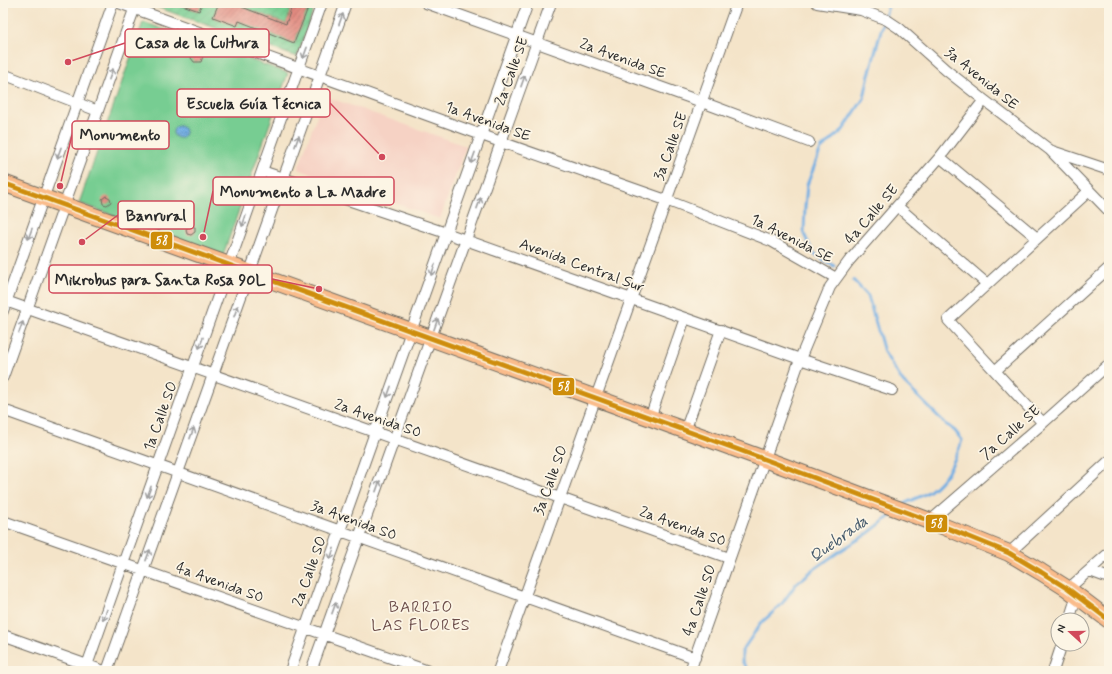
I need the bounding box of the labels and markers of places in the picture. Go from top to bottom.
callout: Casa de la Cultura [125,29,269,57]
callout: Escuela Guía Técnica [177,89,330,117]
callout: Monumento [72,121,169,149]
callout: Monumento a La Madre [213,177,394,205]
callout: Banrural [118,201,194,229]
callout: Mikrobus para Santa Rosa 90L [49,265,272,293]

